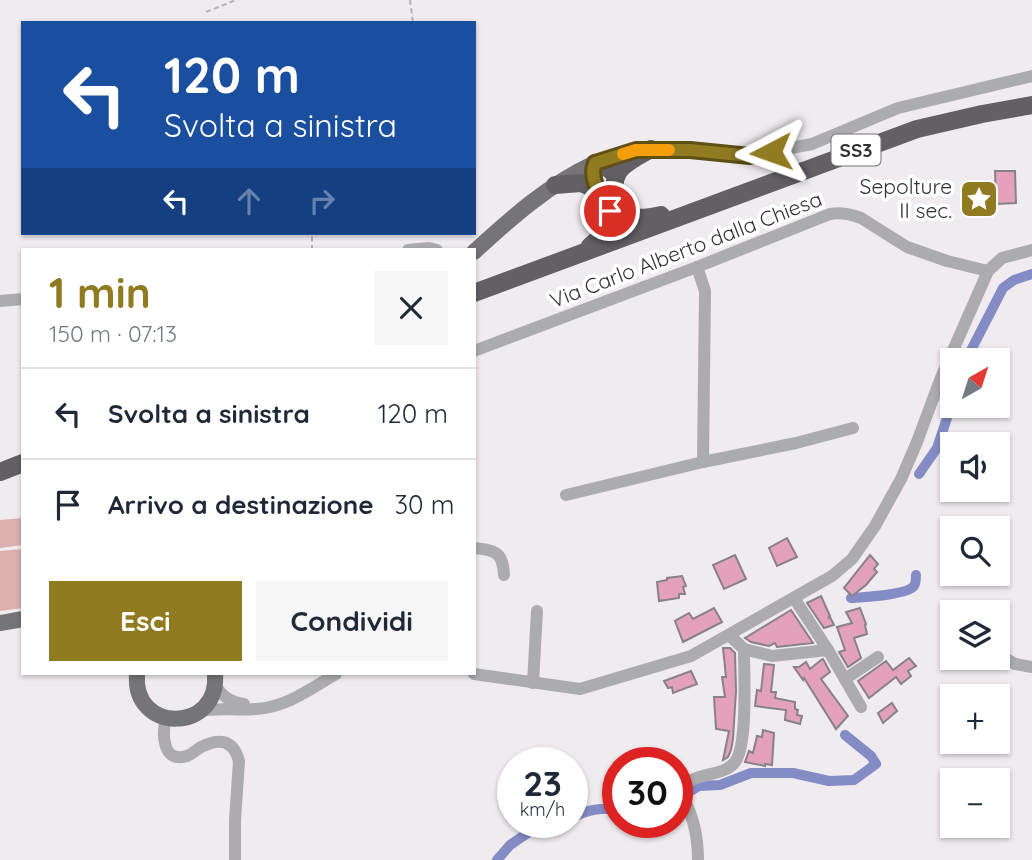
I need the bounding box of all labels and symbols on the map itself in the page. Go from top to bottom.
position arrow [734,115,808,189]
road number: SS3 [832,134,880,166]
place label: Sepolture II sec. [860,173,952,223]
place icon: Sepolture II sec. [958,178,1000,220]
pin [580,181,640,241]
street label: Via Carlo Alberto dalla Chiesa [546,185,825,313]
north arrow [940,348,1010,418]
speed limit sign: 30 [602,747,693,838]

